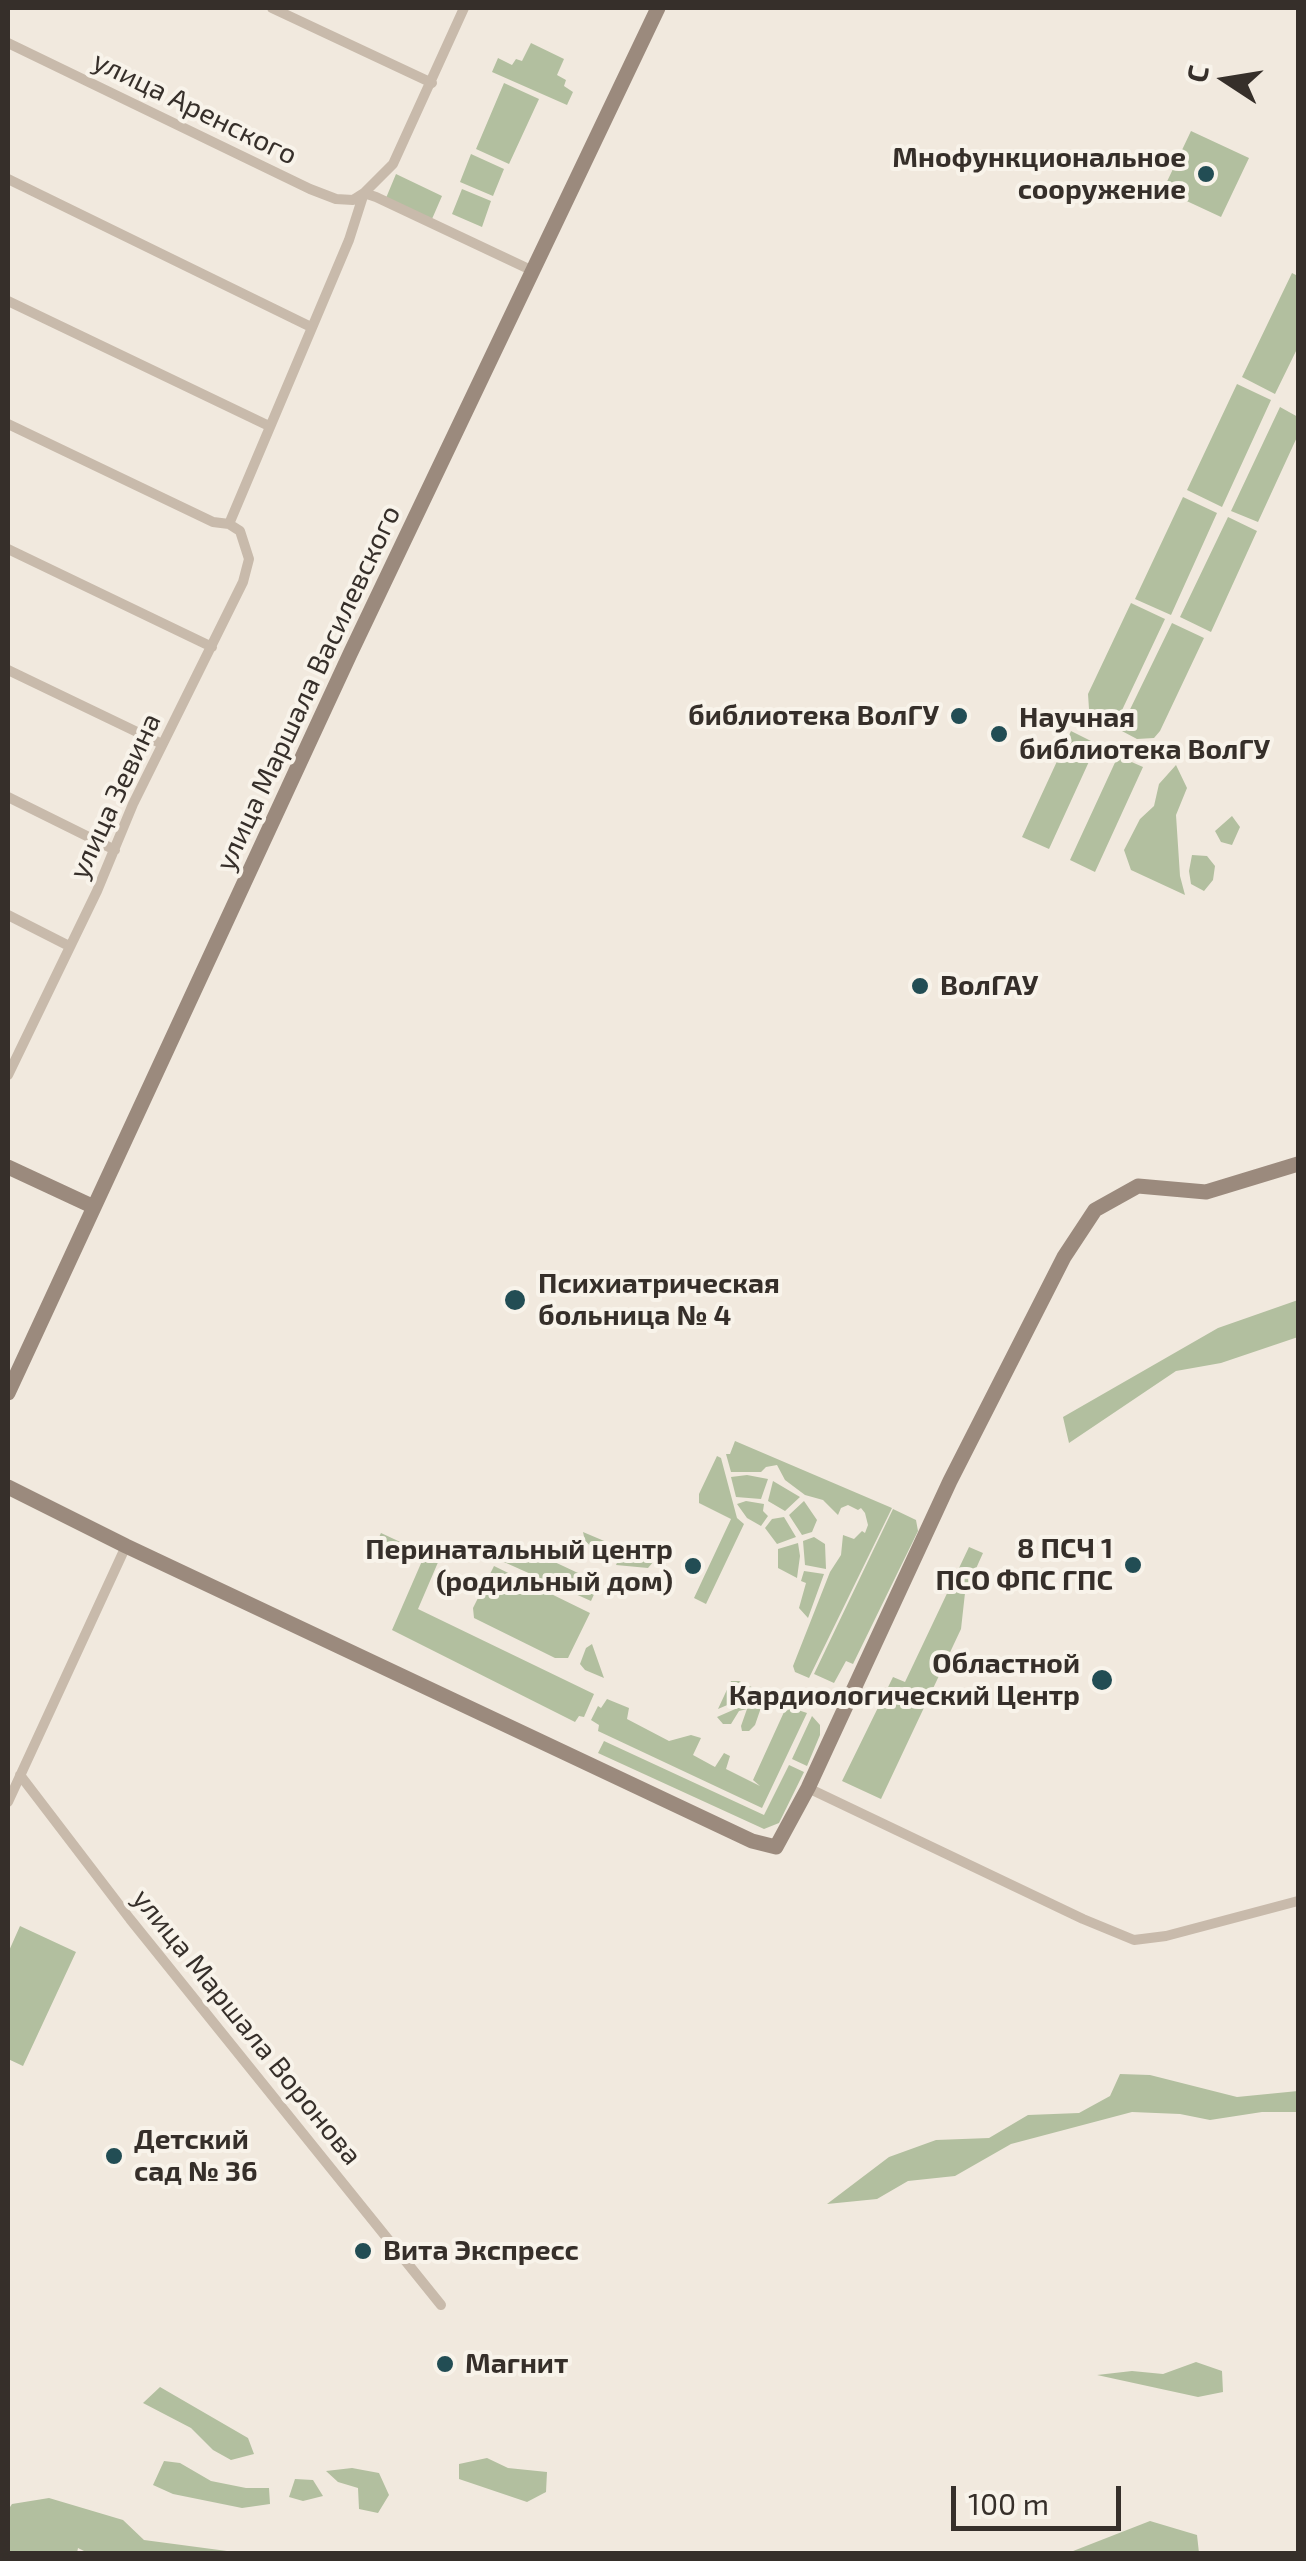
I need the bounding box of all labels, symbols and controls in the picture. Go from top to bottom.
north arrow [1176,30,1276,130]
street label: улица Аренского [87,44,303,172]
text: С [1178,62,1215,85]
place label: Мнофункциональное сооружение [892,141,1186,207]
marker: Мнофункциональное сооружение [1195,163,1217,185]
street label: улица Маршала Василевского [208,500,408,876]
place label: библиотека ВолГУ [688,699,939,733]
place label: Научная библиотека ВолГУ [1019,701,1270,767]
marker: библиотека ВолГУ [948,705,970,727]
street label: улица Зевина [62,708,168,884]
marker: Научная библиотека ВолГУ [988,723,1010,745]
place label: ВолГАУ [940,969,1038,1003]
marker: ВолГАУ [909,975,931,997]
place label: Психиатрическая больница № 4 [538,1267,780,1333]
marker: Психиатрическая больница № 4 [502,1287,528,1313]
place label: 8 ПСЧ 1 ПСО ФПС ГПС [935,1532,1113,1598]
place label: Перинатальный центр (родильный дом) [365,1533,673,1599]
marker: 8 ПСЧ 1 ПСО ФПС ГПС [1122,1554,1144,1576]
marker: Перинатальный центр (родильный дом) [682,1555,704,1577]
place label: Областной Кардиологический Центр [729,1647,1080,1713]
marker: Областной Кардиологический Центр [1089,1667,1115,1693]
street label: улица Маршала Воронова [125,1882,369,2172]
place label: Детский сад № 36 [134,2123,257,2189]
marker: Детский сад № 36 [103,2145,125,2167]
place label: Вита Экспресс [383,2234,579,2268]
marker: Вита Экспресс [352,2240,374,2262]
place label: Магнит [465,2347,568,2381]
marker: Магнит [434,2353,456,2375]
scale bar [956,2466,1126,2528]
text: 100 m [968,2485,1049,2521]

